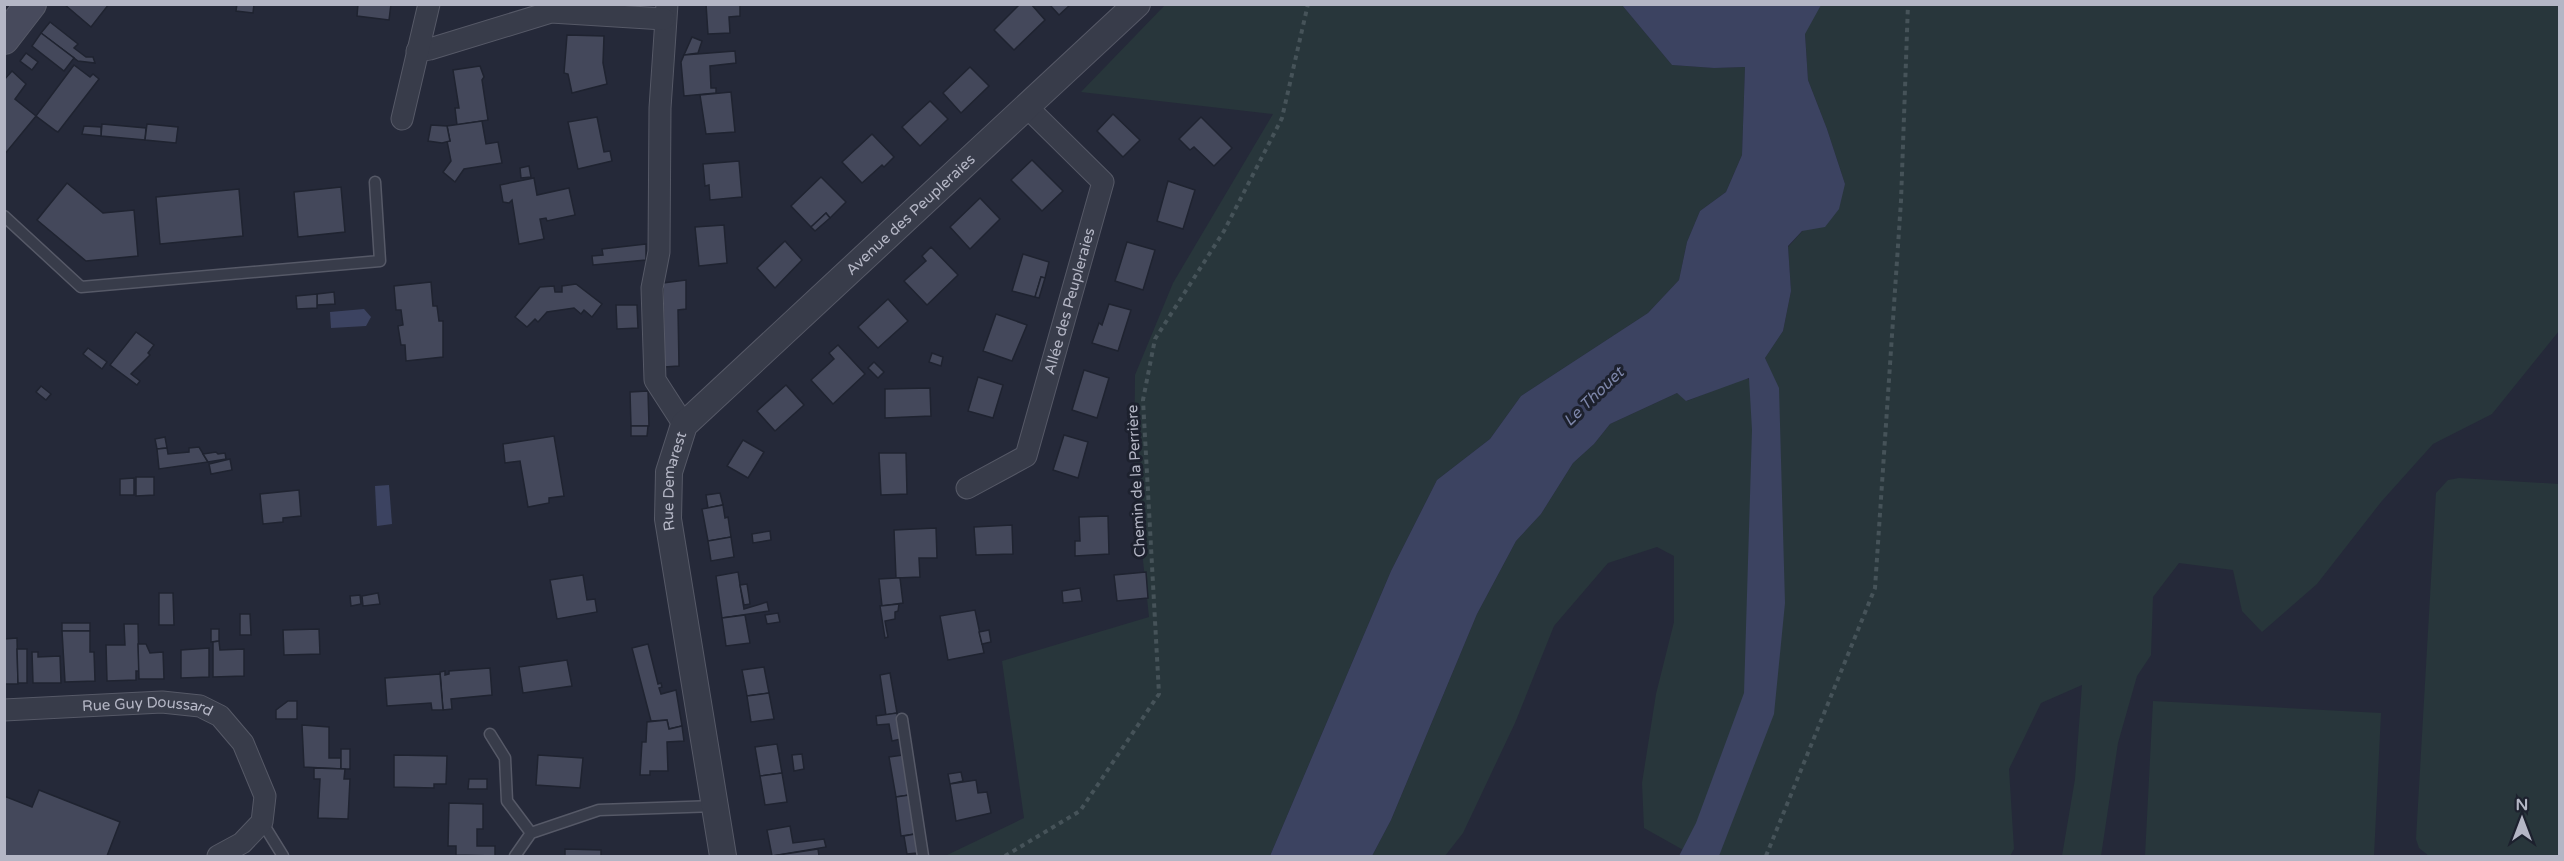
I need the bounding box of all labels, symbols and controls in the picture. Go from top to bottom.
street label: Avenue des Peupleraies [842,150,979,279]
street label: Allée des Peupleraies [1040,226,1099,376]
water label: Le Thouet [1559,362,1629,430]
street label: Chemin de la Perrière [1123,404,1149,558]
street label: Rue Demarest [659,429,690,532]
street label: Rue Guy Doussard [82,693,216,720]
north arrow [2492,789,2552,849]
text: N [2516,795,2528,815]

